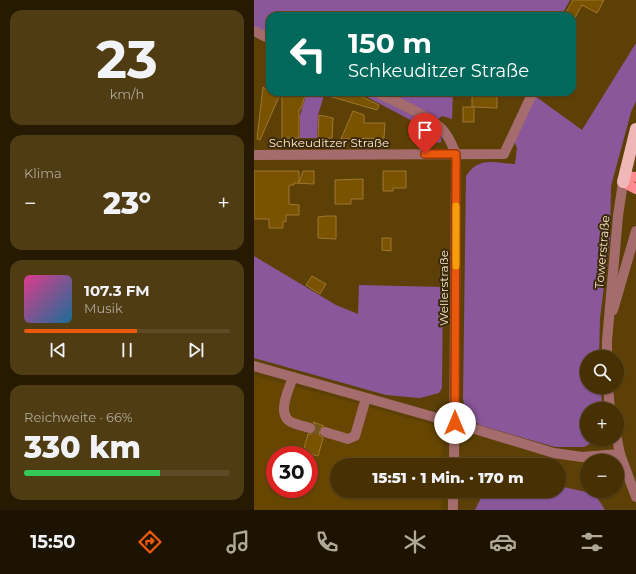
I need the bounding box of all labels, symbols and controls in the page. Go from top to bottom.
text: 150 m [348,26,432,60]
text: 23 [96,28,158,91]
icon: left [282,28,334,80]
text: Schkeuditzer Straße [348,60,529,82]
text: km/h [110,86,144,102]
pin [408,113,442,154]
icon: arrive [414,119,436,141]
street label: Schkeuditzer Straße [269,135,389,150]
text: Klima [24,165,62,181]
text: 23° [103,185,151,222]
text: − [24,190,37,217]
text: + [217,190,230,217]
street label: Towerstraße [591,215,613,289]
street label: Wellerstraße [436,250,451,326]
text: 107.3 FM [84,281,150,300]
text: Musik [84,300,123,316]
icon: previous [47,339,69,361]
icon: pause [116,339,138,361]
icon: next [185,339,207,361]
map controls [580,350,624,498]
button: search [580,350,624,394]
position arrow [434,402,476,444]
button: + [580,402,624,446]
text: Reichweite · 66% [24,409,132,425]
text: 330 km [24,429,141,466]
speed limit sign: 30 [266,446,318,498]
button: − [580,454,624,498]
text: 15:51 · 1 Min. · 170 m [372,468,524,487]
icon: directions [136,528,164,556]
icon: music [224,528,252,556]
icon: phone [313,528,341,556]
icon: climate [401,528,429,556]
icon: car [489,528,517,556]
icon: filters [578,528,606,556]
text: 15:50 [30,531,76,553]

